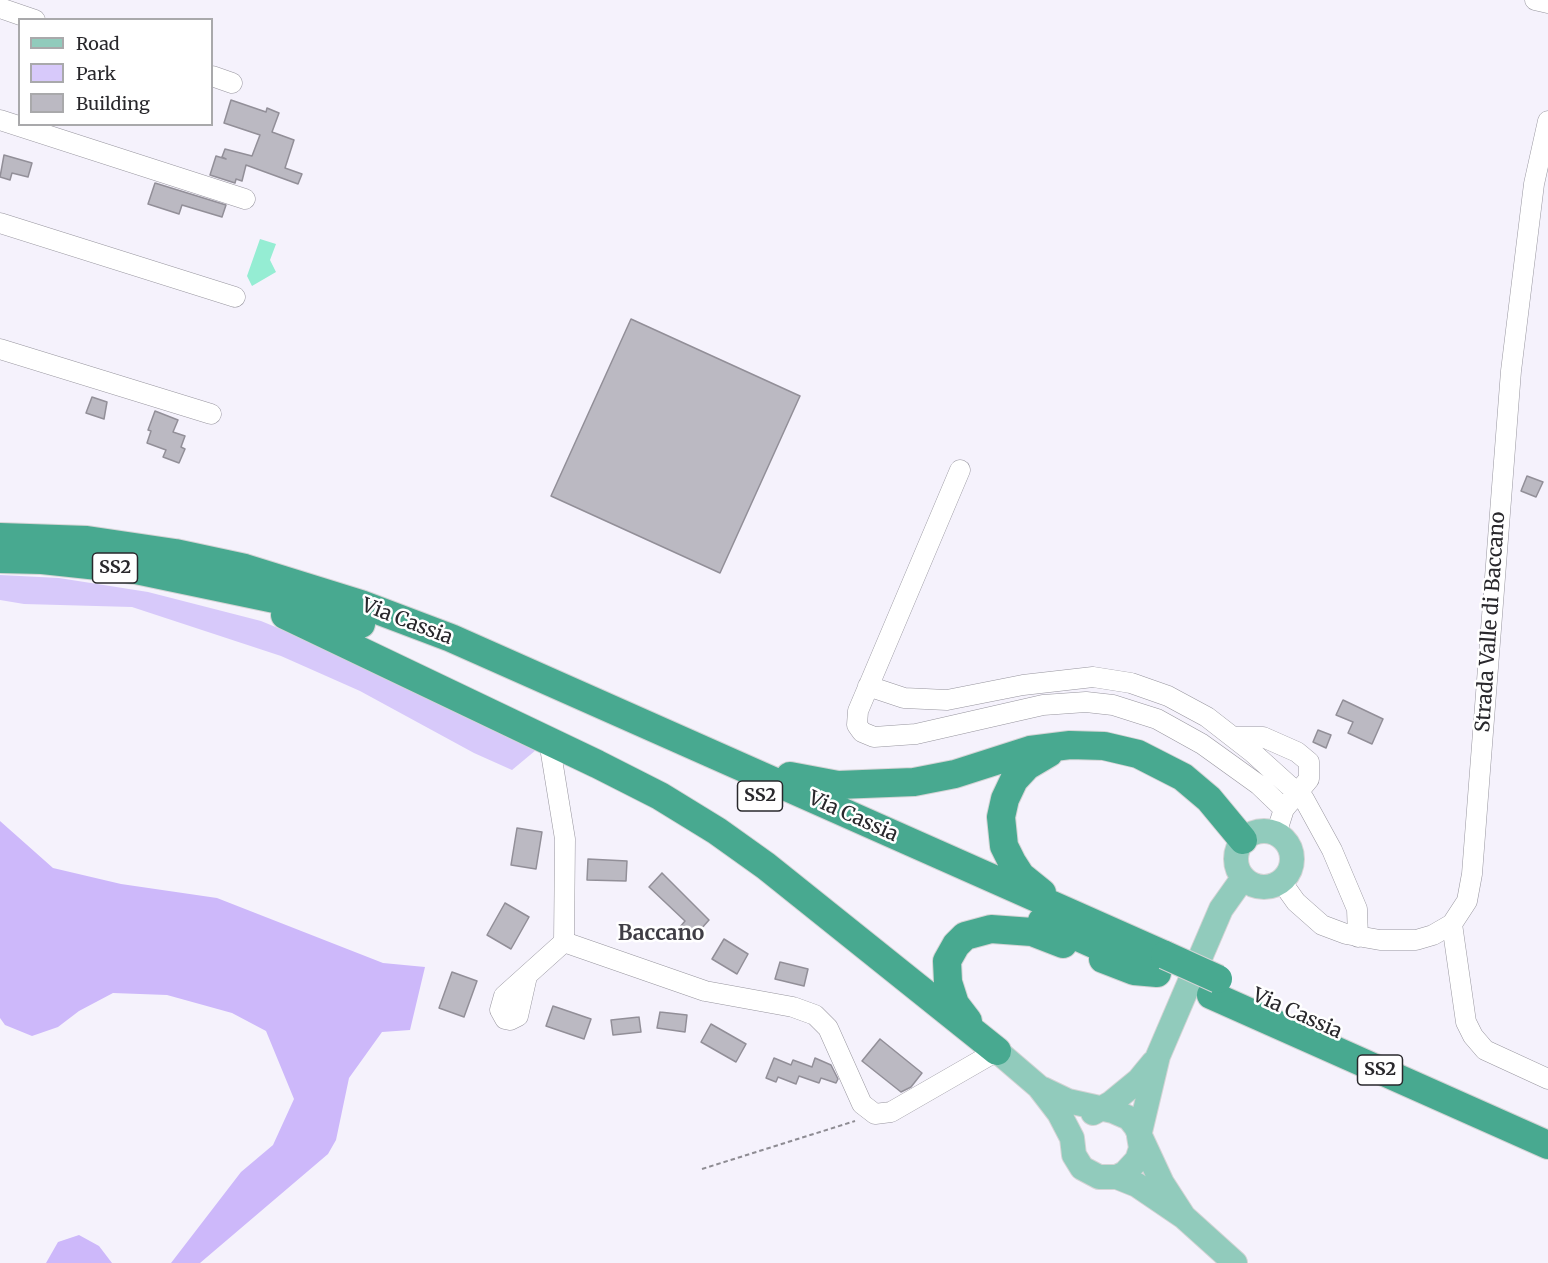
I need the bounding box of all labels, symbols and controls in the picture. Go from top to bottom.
legend [18,18,213,126]
text: Road [76,32,120,55]
text: Park [76,62,116,85]
text: Building [76,92,150,115]
street label: Strada Valle di Baccano [1471,511,1511,733]
road number: SS2 [92,553,138,583]
street label: Via Cassia [358,594,456,650]
road number: SS2 [738,781,783,811]
street label: Via Cassia [804,787,902,847]
district label: Baccano [618,921,704,947]
street label: Via Cassia [1248,984,1346,1044]
road number: SS2 [1358,1055,1402,1085]

